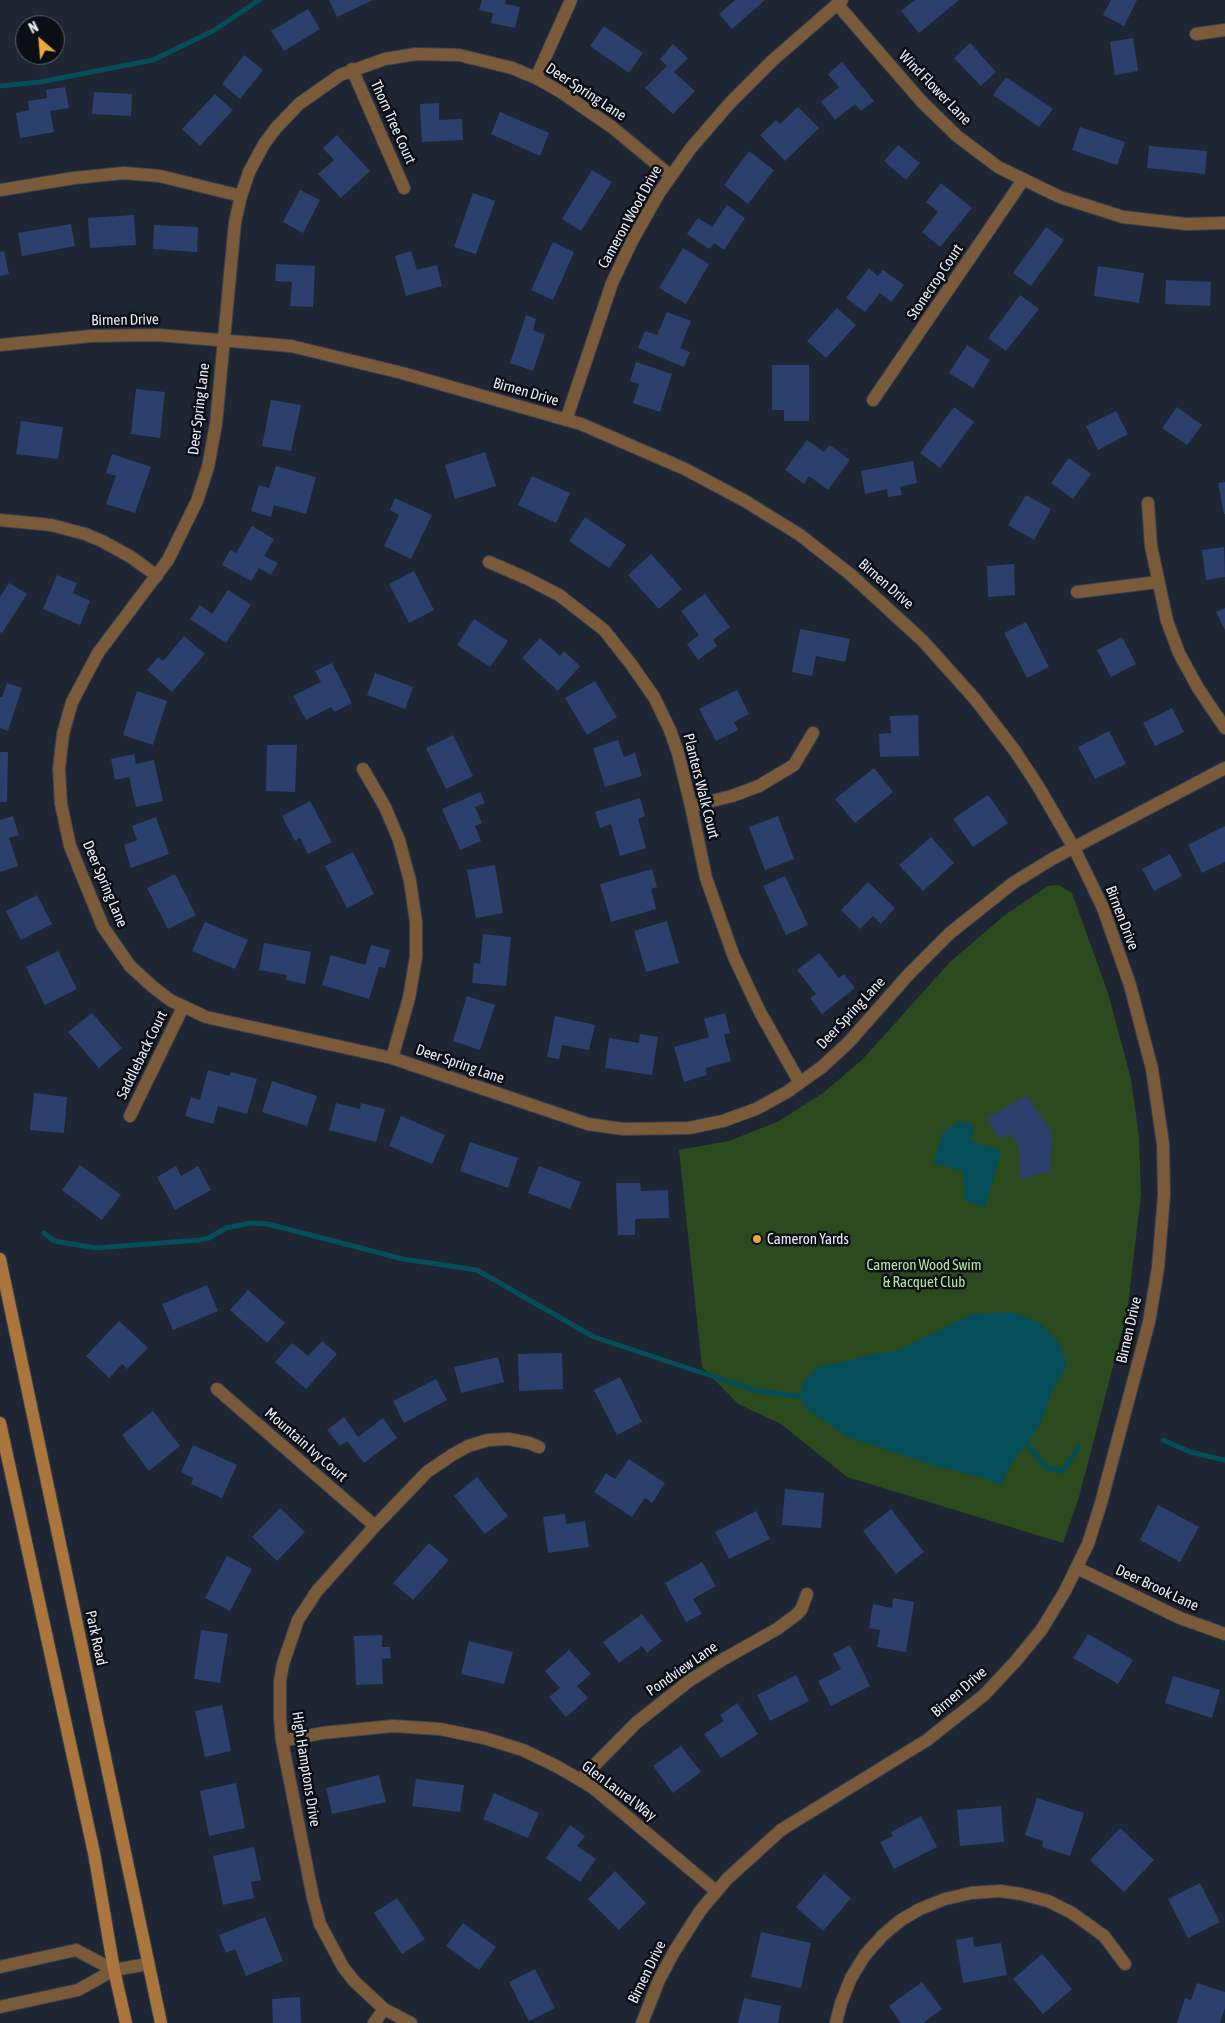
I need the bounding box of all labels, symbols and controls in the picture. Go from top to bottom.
north arrow [15,15,65,65]
text: N [26,19,41,37]
street label: Wind Flower Lane [895,47,975,129]
street label: Deer Spring Lane [542,59,630,125]
street label: Thorn Tree Court [367,77,419,167]
street label: Cameron Wood Drive [594,162,666,272]
street label: Stonecrop Court [903,241,967,323]
street label: Birnen Drive [91,310,159,330]
street label: Deer Spring Lane [184,362,214,456]
street label: Birnen Drive [491,374,561,410]
street label: Birnen Drive [855,555,917,613]
street label: Planters Walk Court [679,731,723,841]
street label: Deer Spring Lane [79,838,131,930]
street label: Birnen Drive [1102,883,1142,953]
street label: Deer Spring Lane [813,973,889,1053]
street label: Saddleback Court [113,1008,171,1102]
street label: Deer Spring Lane [413,1040,507,1088]
place label: Cameron Yards [767,1230,849,1248]
marker: Cameron Yards [751,1233,763,1245]
park label: Cameron Wood Swim & Racquet Club [866,1256,982,1291]
street label: Birnen Drive [1113,1295,1145,1365]
street label: Mountain Ivy Court [261,1404,351,1486]
street label: Deer Brook Lane [1113,1561,1201,1615]
street label: Park Road [81,1609,111,1667]
street label: Pondview Lane [643,1638,721,1700]
street label: Birnen Drive [928,1663,990,1721]
street label: High Hamptons Drive [288,1710,324,1828]
street label: Glen Laurel Way [578,1757,660,1825]
street label: Birnen Drive [624,1938,670,2006]

